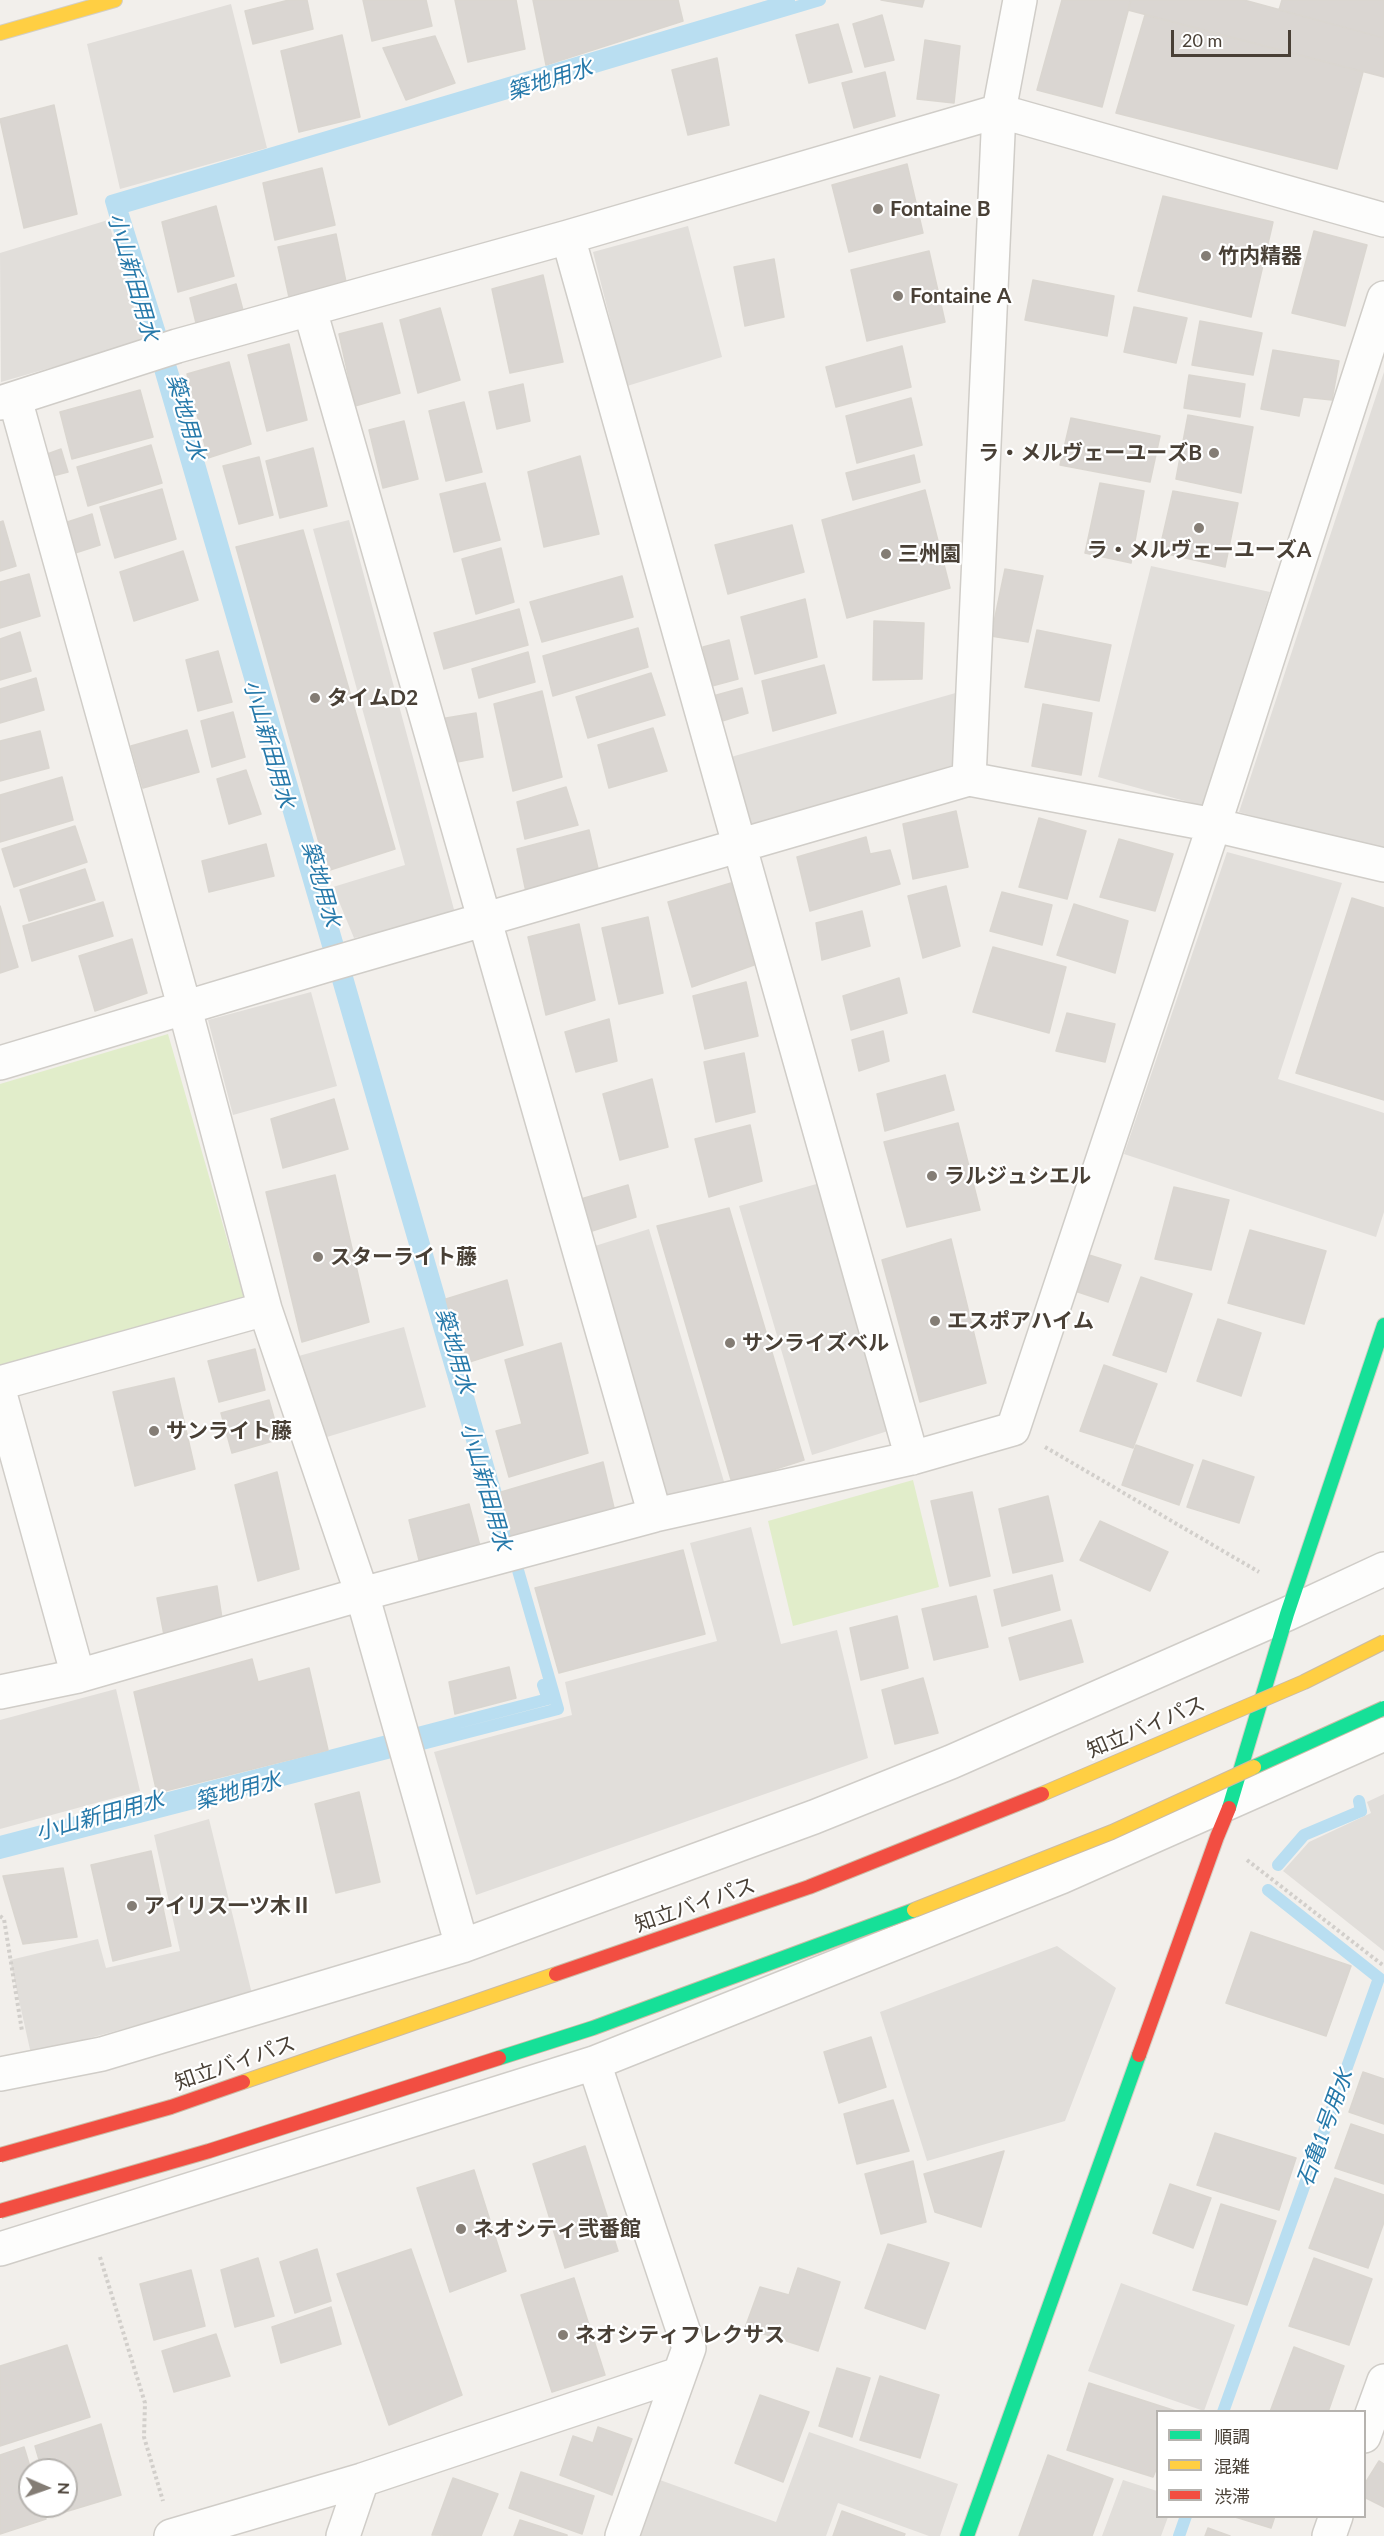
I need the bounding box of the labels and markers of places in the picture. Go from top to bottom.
place label: Fontaine B [890,196,990,222]
marker: Fontaine B [871,202,885,216]
place label: 竹内精器 [1218,243,1302,269]
marker: 竹内精器 [1199,249,1213,263]
place label: Fontaine A [910,283,1011,309]
marker: Fontaine A [891,289,905,303]
place label: ラ・メルヴェーユーズB [978,440,1202,466]
marker: ラ・メルヴェーユーズB [1207,446,1221,460]
marker: ラ・メルヴェーユーズA [1192,521,1206,535]
place label: ラ・メルヴェーユーズA [1087,537,1311,563]
place label: 三州園 [898,541,961,567]
marker: 三州園 [879,547,893,561]
place label: タイムD2 [327,685,418,711]
marker: タイムD2 [308,691,322,705]
place label: ラルジュシエル [944,1163,1091,1189]
marker: ラルジュシエル [925,1169,939,1183]
place label: スターライト藤 [330,1244,477,1270]
marker: スターライト藤 [311,1250,325,1264]
place label: エスポアハイム [947,1308,1094,1334]
marker: エスポアハイム [928,1314,942,1328]
place label: サンライズベル [742,1330,889,1356]
marker: サンライズベル [723,1336,737,1350]
place label: サンライト藤 [166,1418,292,1444]
marker: サンライト藤 [147,1424,161,1438]
place label: アイリス一ツ木Ⅱ [144,1893,312,1919]
marker: アイリス一ツ木Ⅱ [125,1899,139,1913]
place label: ネオシティ弐番館 [473,2216,641,2242]
marker: ネオシティ弐番館 [454,2222,468,2236]
place label: ネオシティフレクサス [575,2322,785,2348]
marker: ネオシティフレクサス [556,2328,570,2342]

